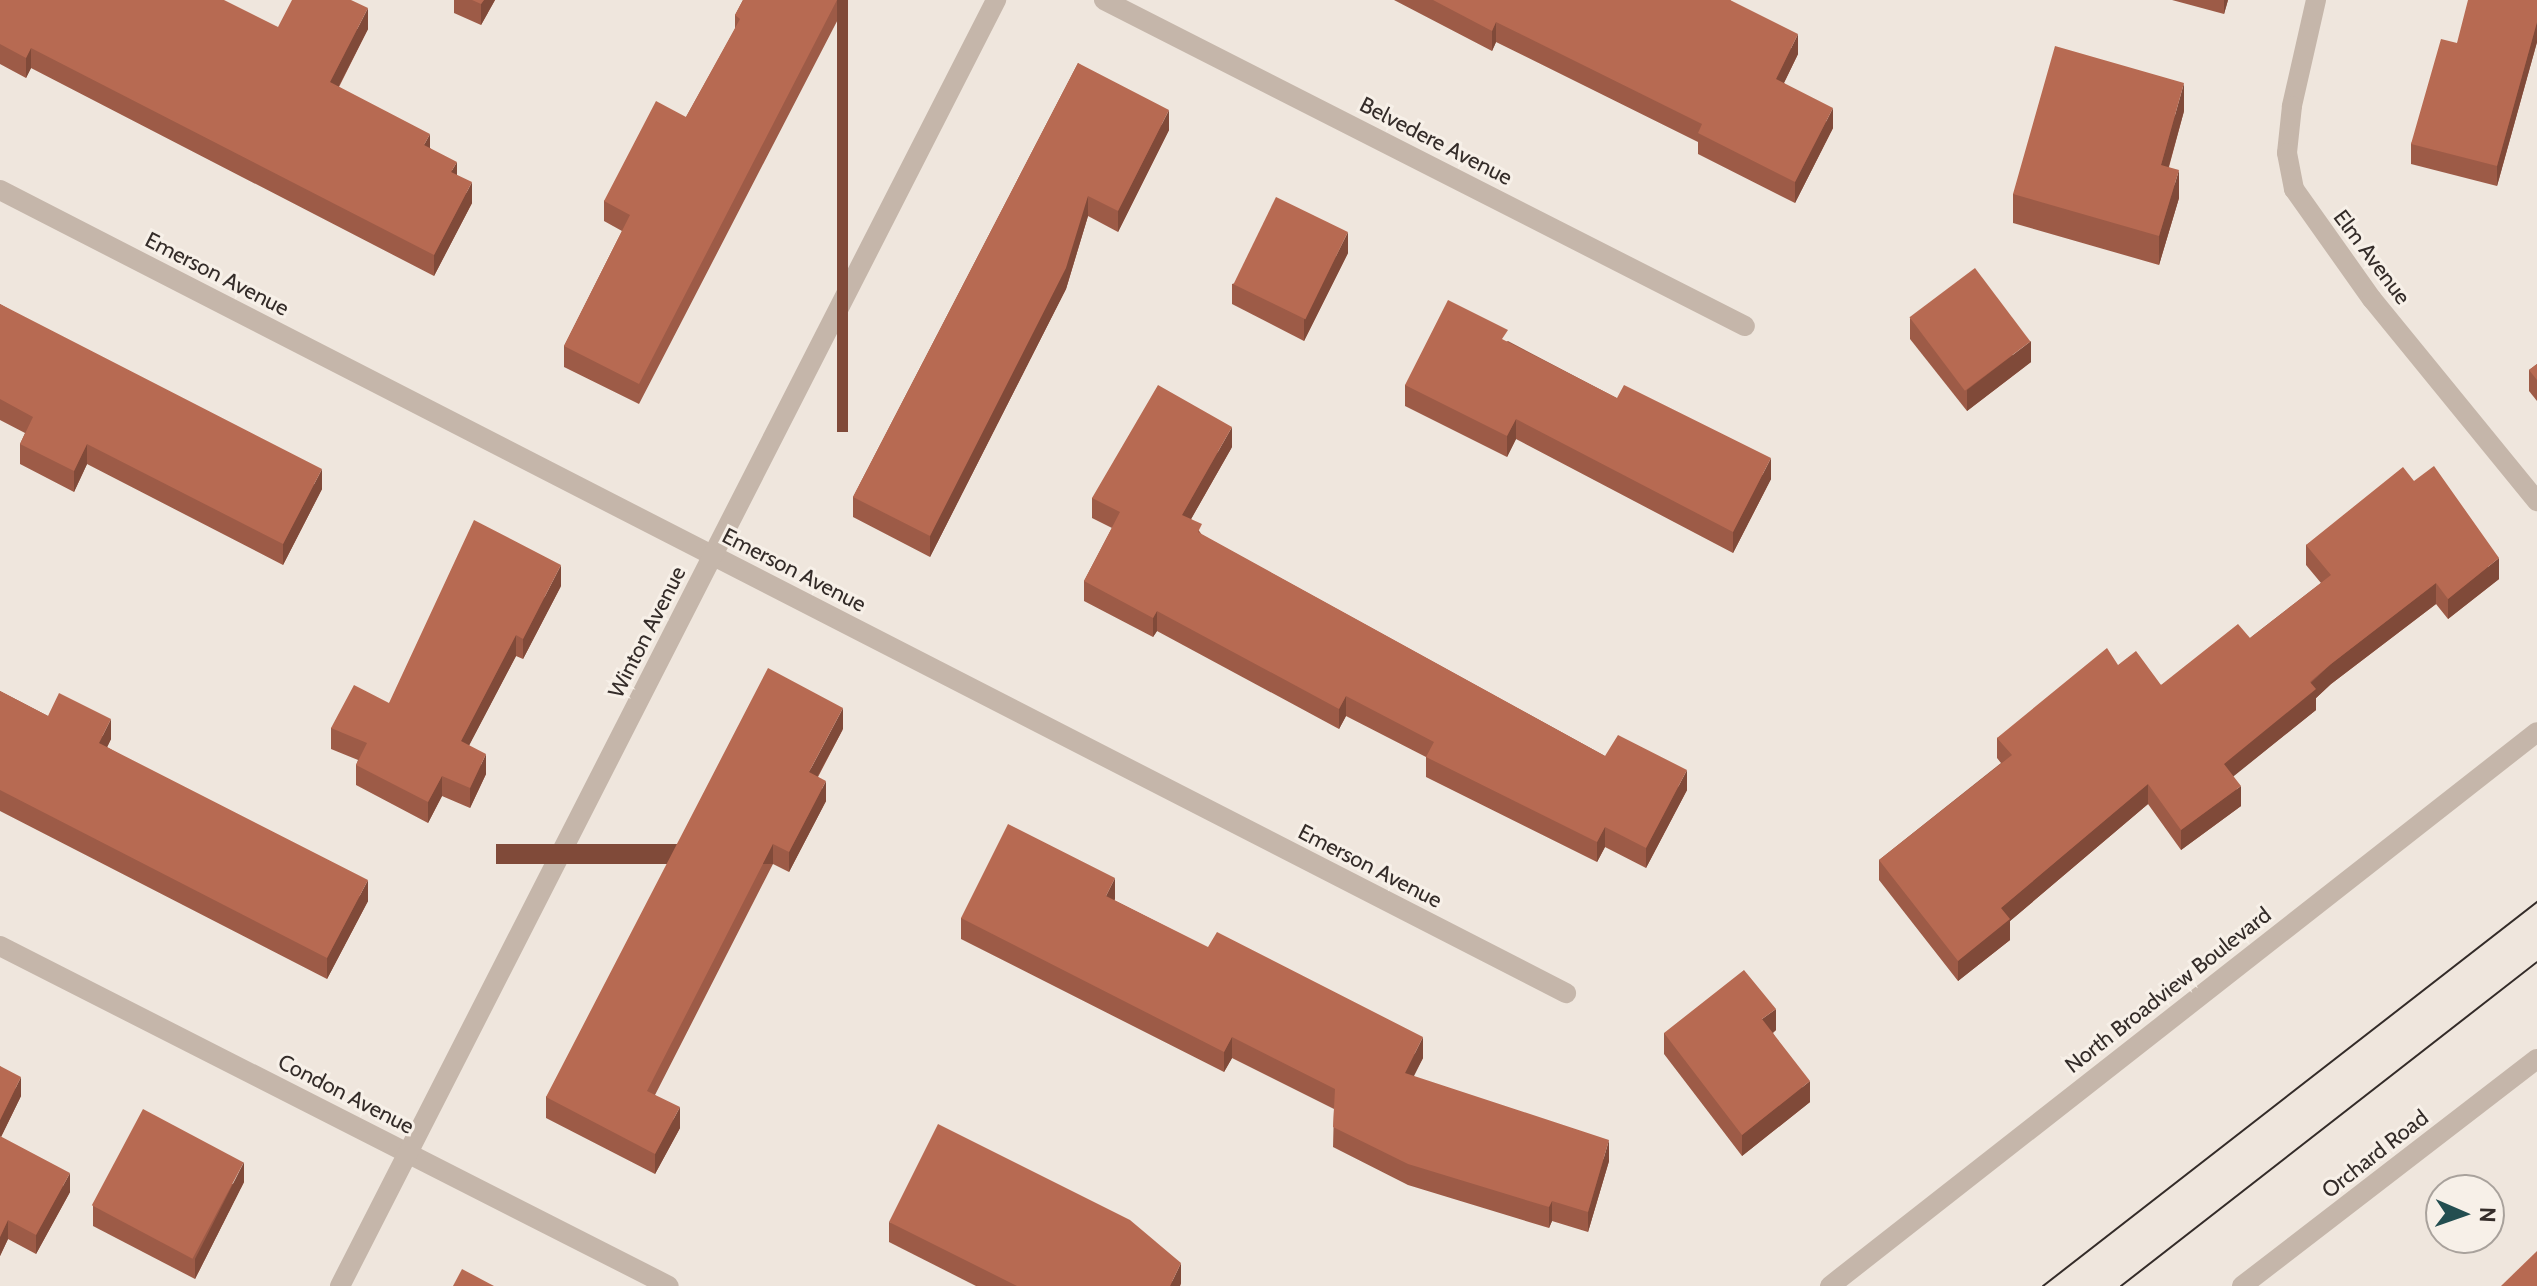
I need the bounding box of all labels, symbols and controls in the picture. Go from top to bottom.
street label: Belvedere Avenue [1355,91,1517,191]
street label: Elm Avenue [2328,205,2416,309]
street label: Emerson Avenue [141,226,293,322]
street label: Emerson Avenue [718,522,870,618]
street label: Winton Avenue [603,562,691,702]
street label: Emerson Avenue [1294,818,1446,914]
street label: North Broadview Boulevard [2060,901,2276,1079]
street label: Condon Avenue [274,1048,418,1140]
street label: Orchard Road [2317,1104,2433,1204]
north arrow [2425,1174,2505,1254]
text: N [2474,1207,2501,1223]

